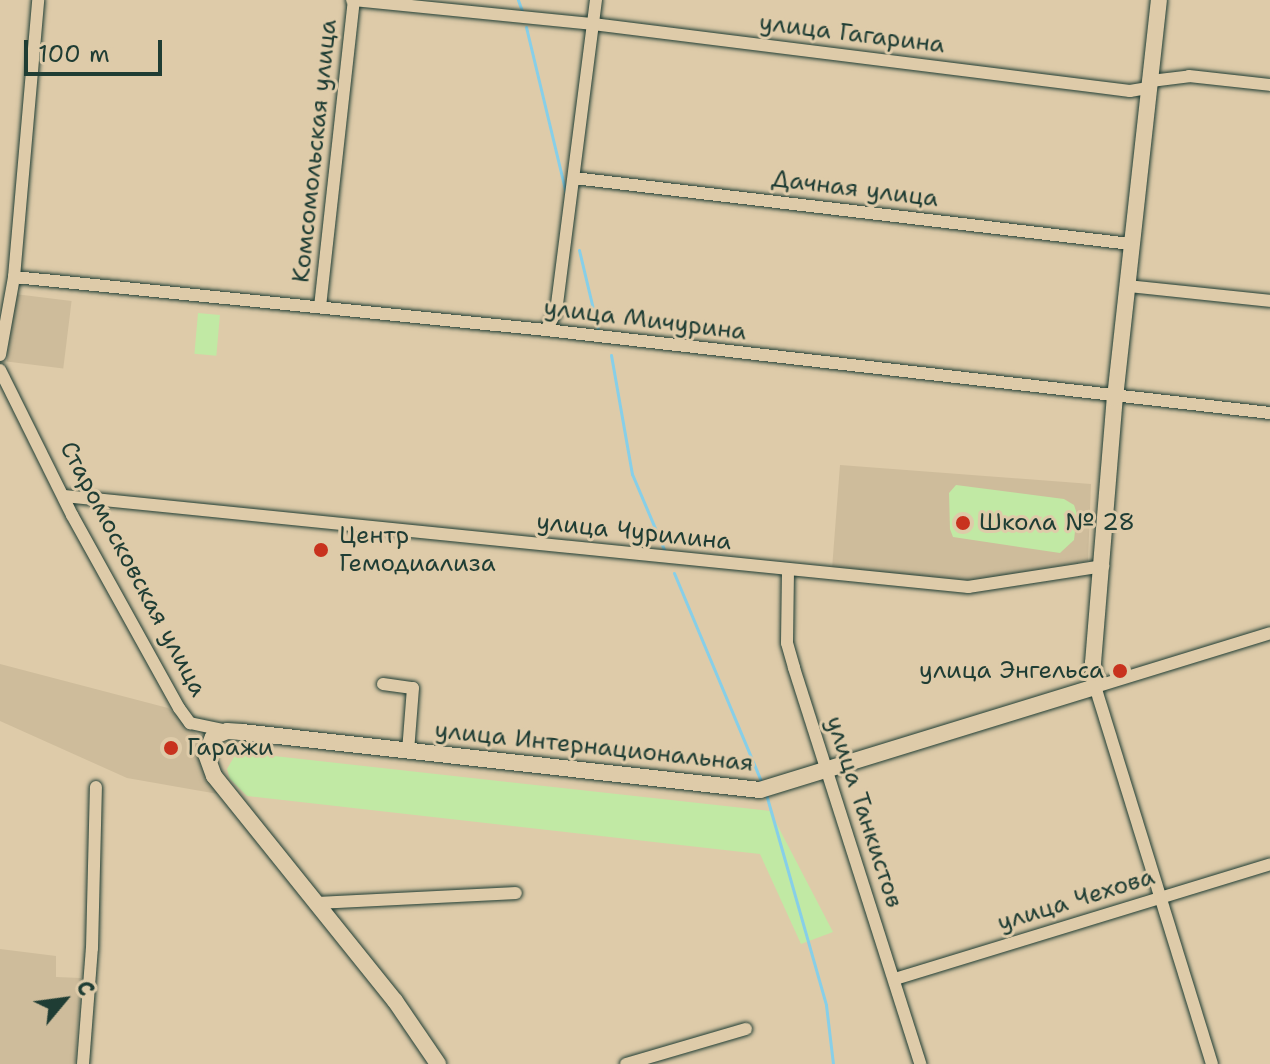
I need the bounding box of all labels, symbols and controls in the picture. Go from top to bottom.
street label: улица Гагарина [758,8,946,60]
street label: Комсомольская улица [287,18,343,284]
scale bar [28,24,166,74]
text: 100 m [38,38,110,70]
street label: Дачная улица [770,164,940,214]
street label: улица Мичурина [542,293,748,347]
street label: Старомосковская улица [53,437,213,701]
street label: улица Чурилина [535,507,733,557]
place label: Школа № 28 [979,509,1135,537]
marker: Школа № 28 [954,514,972,532]
place label: Центр Гемодиализа [339,522,496,578]
marker: Центр Гемодиализа [310,539,332,561]
place label: улица Энгельса [919,657,1104,685]
marker: улица Энгельса [1111,662,1129,680]
street label: улица Танкистов [819,713,909,911]
street label: улица Интернациональная [433,716,755,778]
place label: Гаражи [187,734,273,762]
marker: Гаражи [162,739,180,757]
street label: улица Чехова [994,862,1158,938]
north arrow [24,960,104,1040]
text: С [69,975,101,1001]

